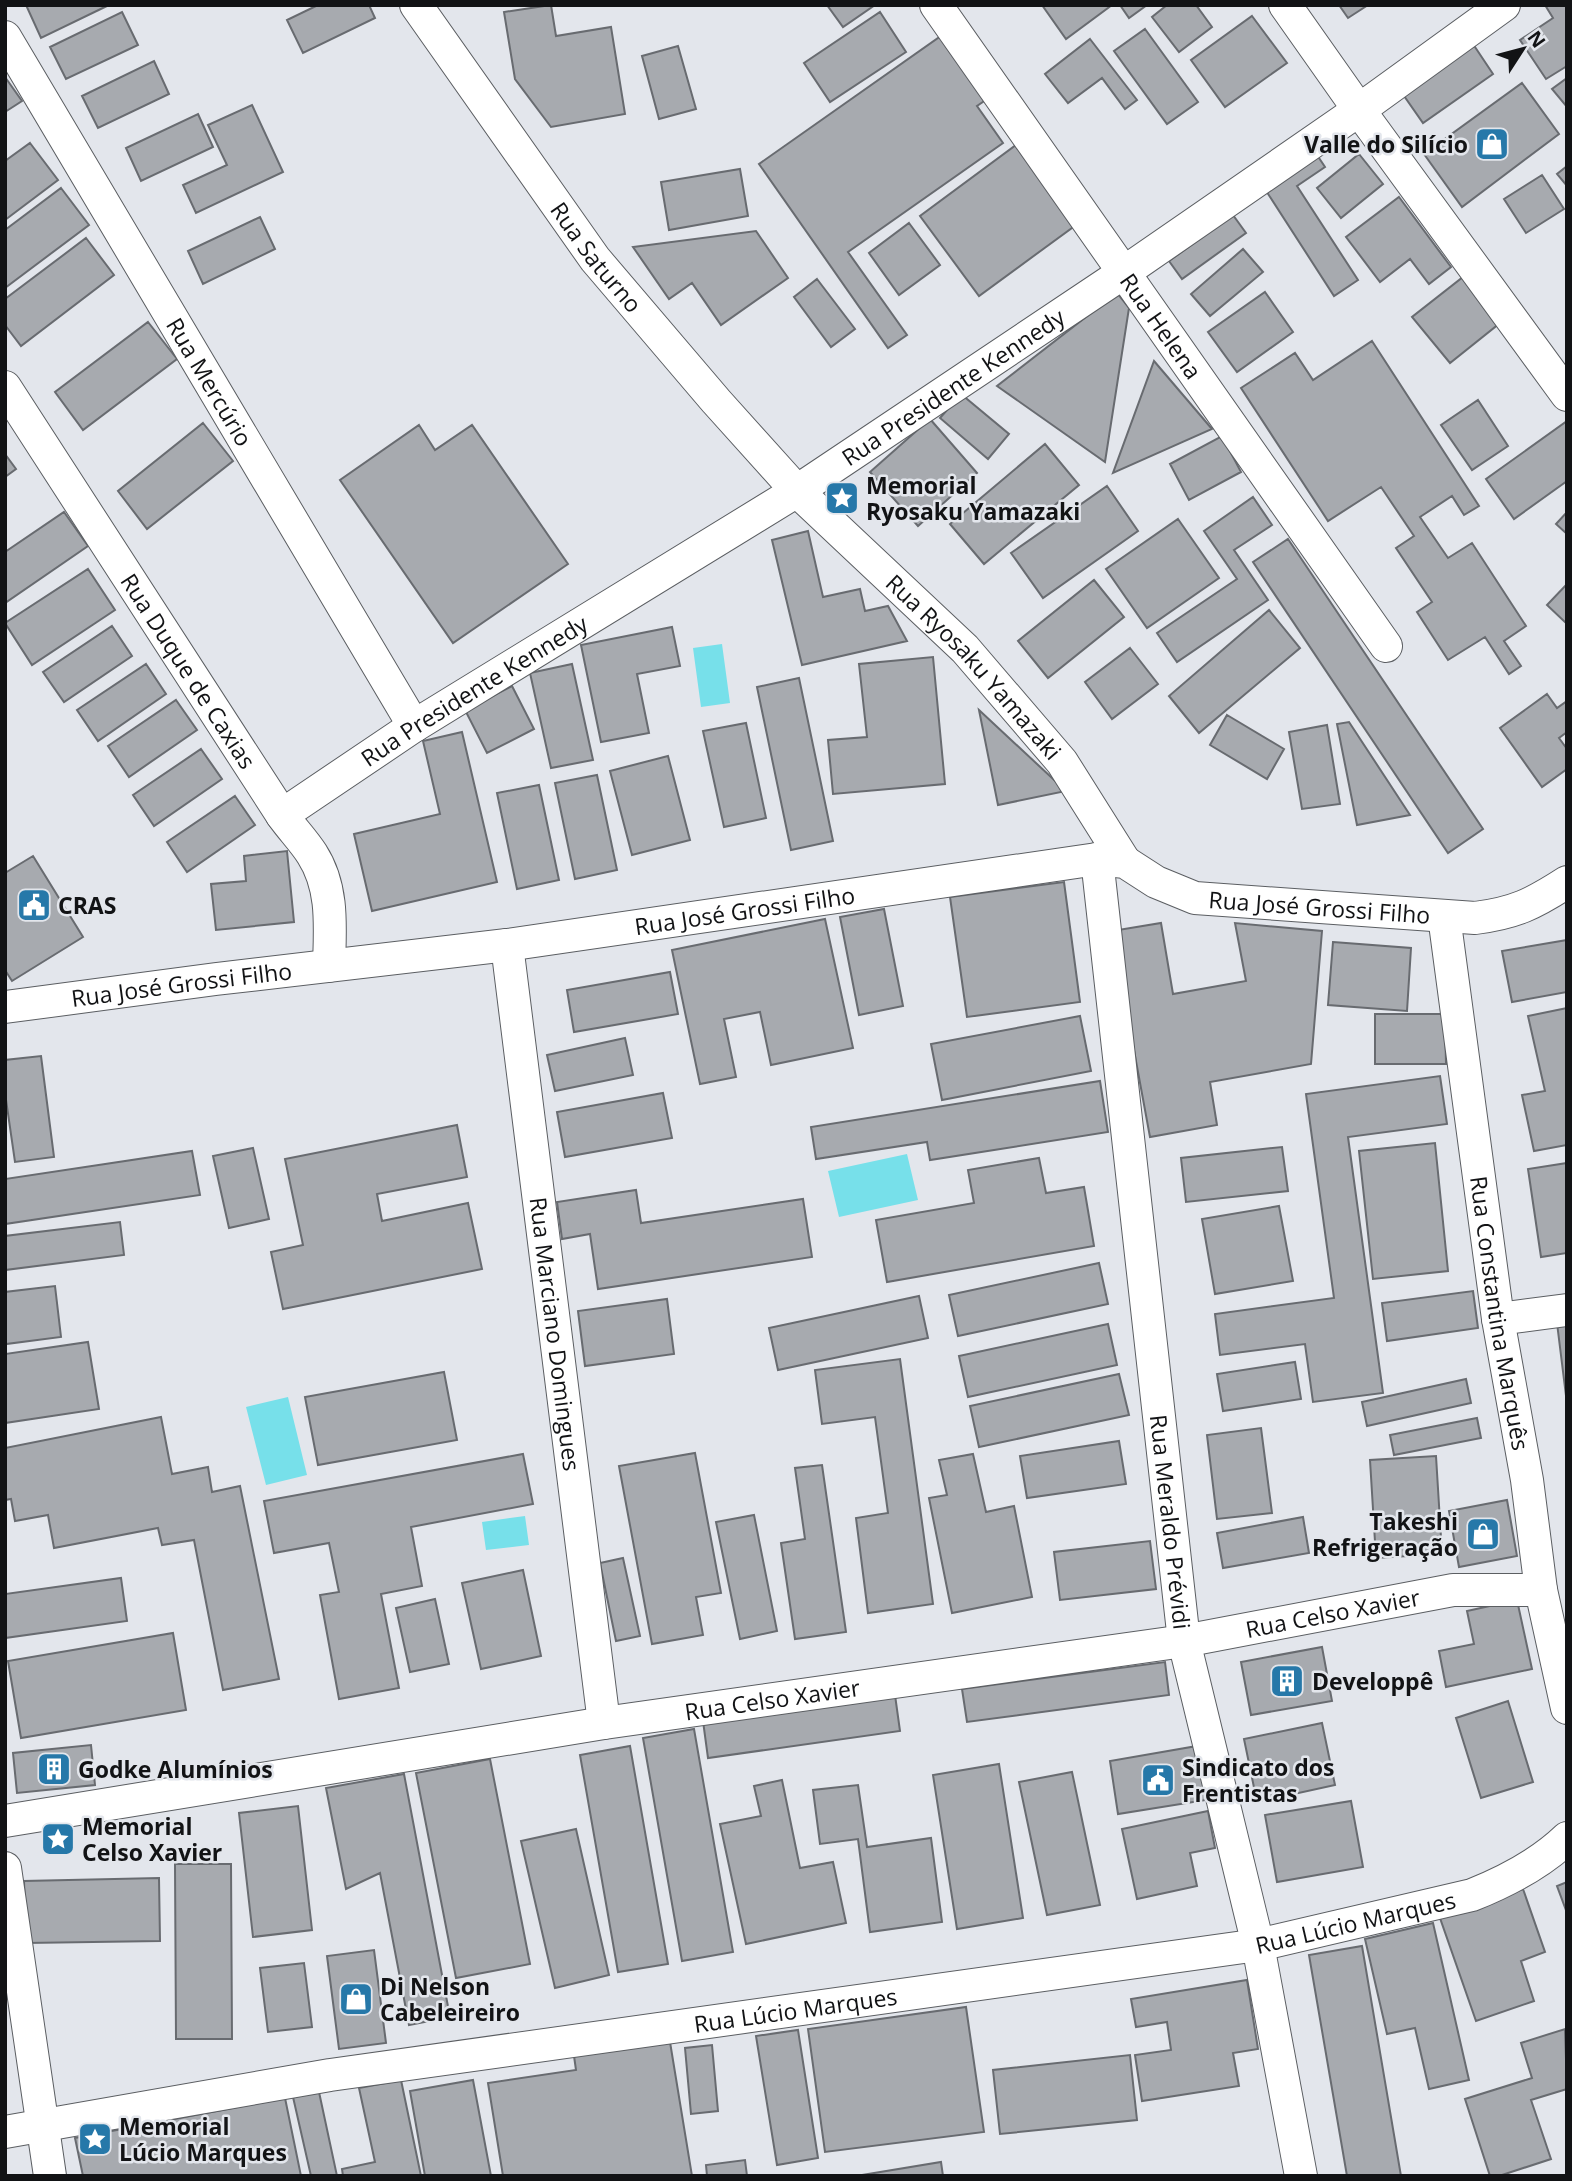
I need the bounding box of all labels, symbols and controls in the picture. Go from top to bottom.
north arrow [1488,14,1558,84]
text: N [1522,25,1552,53]
shop icon: Valle do Silício [1473,125,1511,163]
place label: Valle do Silício [1304,128,1468,160]
street label: Rua Saturno [543,195,650,319]
street label: Rua Helena [1113,266,1210,385]
street label: Rua Presidente Kennedy [835,300,1071,473]
street label: Rua Mercúrio [159,312,260,452]
place label: Memorial Ryosaku Yamazaki [866,469,1080,527]
place icon: Memorial Ryosaku Yamazaki [823,479,861,517]
street label: Rua Duque de Caxias [114,567,264,775]
street label: Rua Ryosaku Yamazaki [879,567,1069,766]
street label: Rua Presidente Kennedy [354,607,594,773]
street label: Rua José Grossi Filho [632,879,857,942]
street label: Rua José Grossi Filho [1207,883,1431,931]
public building icon: CRAS [15,886,53,924]
place label: CRAS [58,889,116,921]
street label: Rua José Grossi Filho [69,954,294,1014]
street label: Rua Constantina Marquês [1463,1174,1537,1453]
street label: Rua Marciano Domingues [523,1195,588,1473]
street label: Rua Meraldo Prévidi [1143,1413,1199,1631]
place label: Takeshi Refrigeração [1312,1505,1458,1563]
shop icon: Takeshi Refrigeração [1464,1515,1502,1553]
street label: Rua Celso Xavier [1243,1581,1423,1645]
building icon: Developpê [1268,1662,1306,1700]
place label: Developpê [1312,1665,1433,1697]
street label: Rua Celso Xavier [683,1671,863,1727]
building icon: Godke Alumínios [35,1750,73,1788]
place label: Sindicato dos Frentistas [1182,1751,1335,1809]
place label: Godke Alumínios [78,1753,273,1785]
public building icon: Sindicato dos Frentistas [1139,1761,1177,1799]
place label: Memorial Celso Xavier [82,1810,222,1868]
place icon: Memorial Celso Xavier [39,1820,77,1858]
street label: Rua Lúcio Marques [1252,1883,1459,1961]
place label: Di Nelson Cabeleireiro [380,1970,520,2028]
shop icon: Di Nelson Cabeleireiro [337,1980,375,2018]
street label: Rua Lúcio Marques [692,1980,899,2040]
place label: Memorial Lúcio Marques [119,2110,287,2168]
place icon: Memorial Lúcio Marques [76,2120,114,2158]

